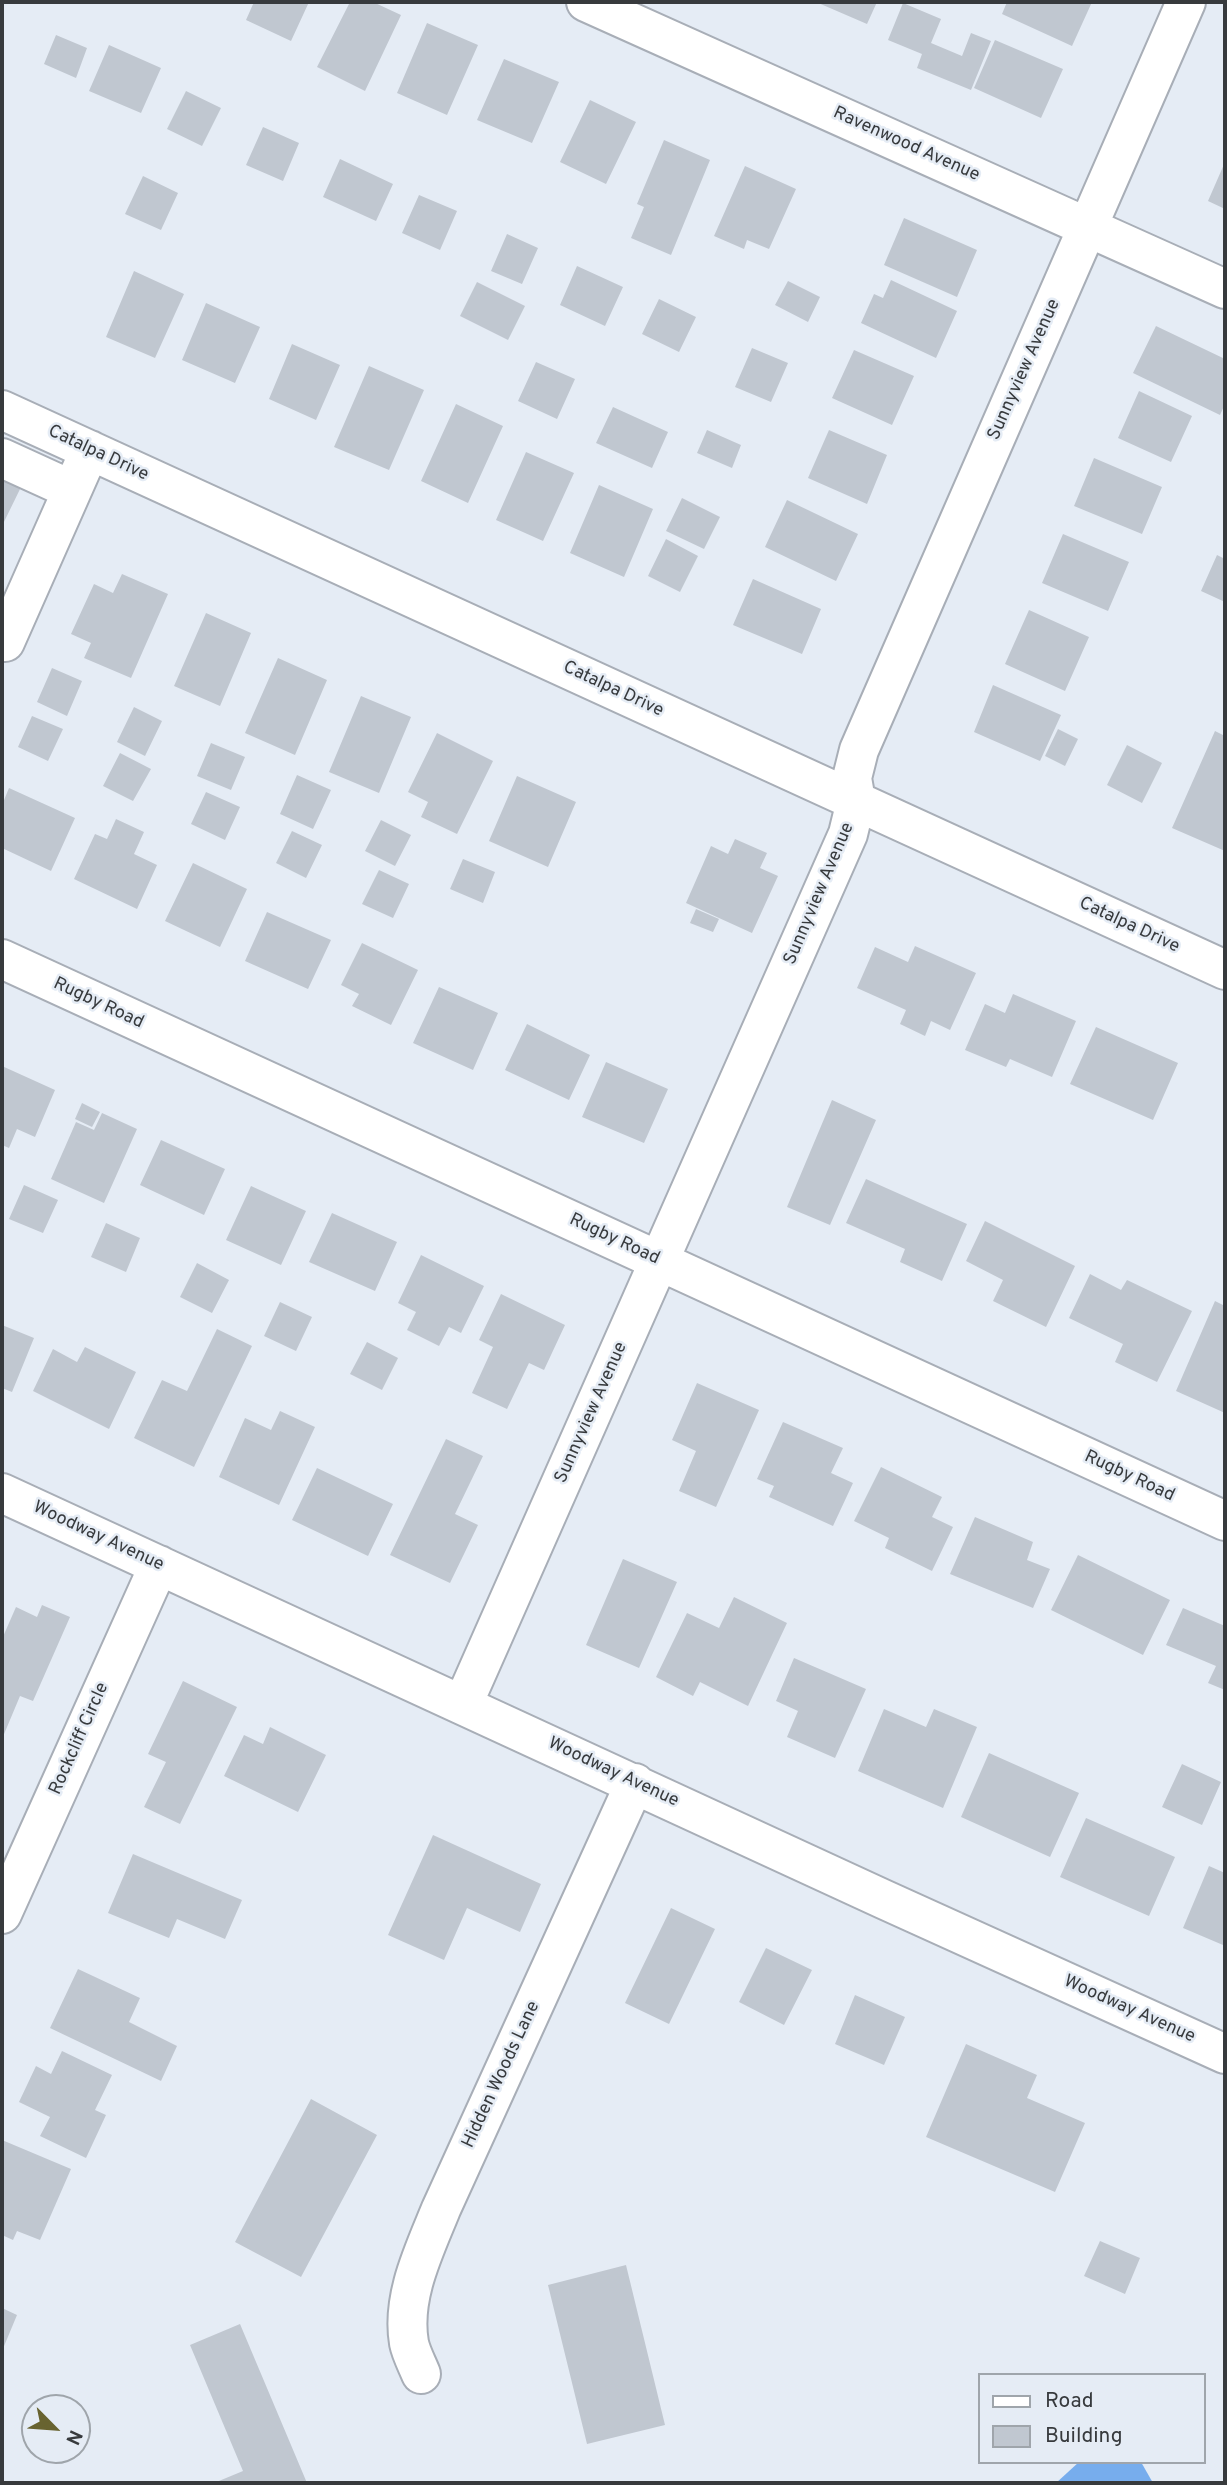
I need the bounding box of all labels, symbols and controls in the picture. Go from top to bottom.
street label: Ravenwood Avenue [829,103,983,187]
street label: Sunnyview Avenue [984,296,1066,444]
street label: Catalpa Drive [44,421,152,487]
street label: Catalpa Drive [559,657,667,723]
street label: Sunnyview Avenue [780,820,860,968]
street label: Catalpa Drive [1075,893,1183,959]
street label: Rugby Road [49,974,147,1034]
street label: Rugby Road [565,1210,663,1270]
street label: Sunnyview Avenue [551,1339,633,1487]
street label: Rugby Road [1080,1447,1178,1507]
street label: Woodway Avenue [29,1497,167,1577]
street label: Rockcliff Circle [46,1679,114,1799]
street label: Woodway Avenue [544,1733,682,1813]
street label: Woodway Avenue [1060,1971,1198,2049]
street label: Hidden Woods Lane [458,1998,546,2152]
legend [978,2373,1206,2464]
text: Road [1045,2388,1094,2415]
north arrow [21,2394,91,2464]
text: Building [1045,2423,1123,2450]
text: N [59,2426,87,2448]

